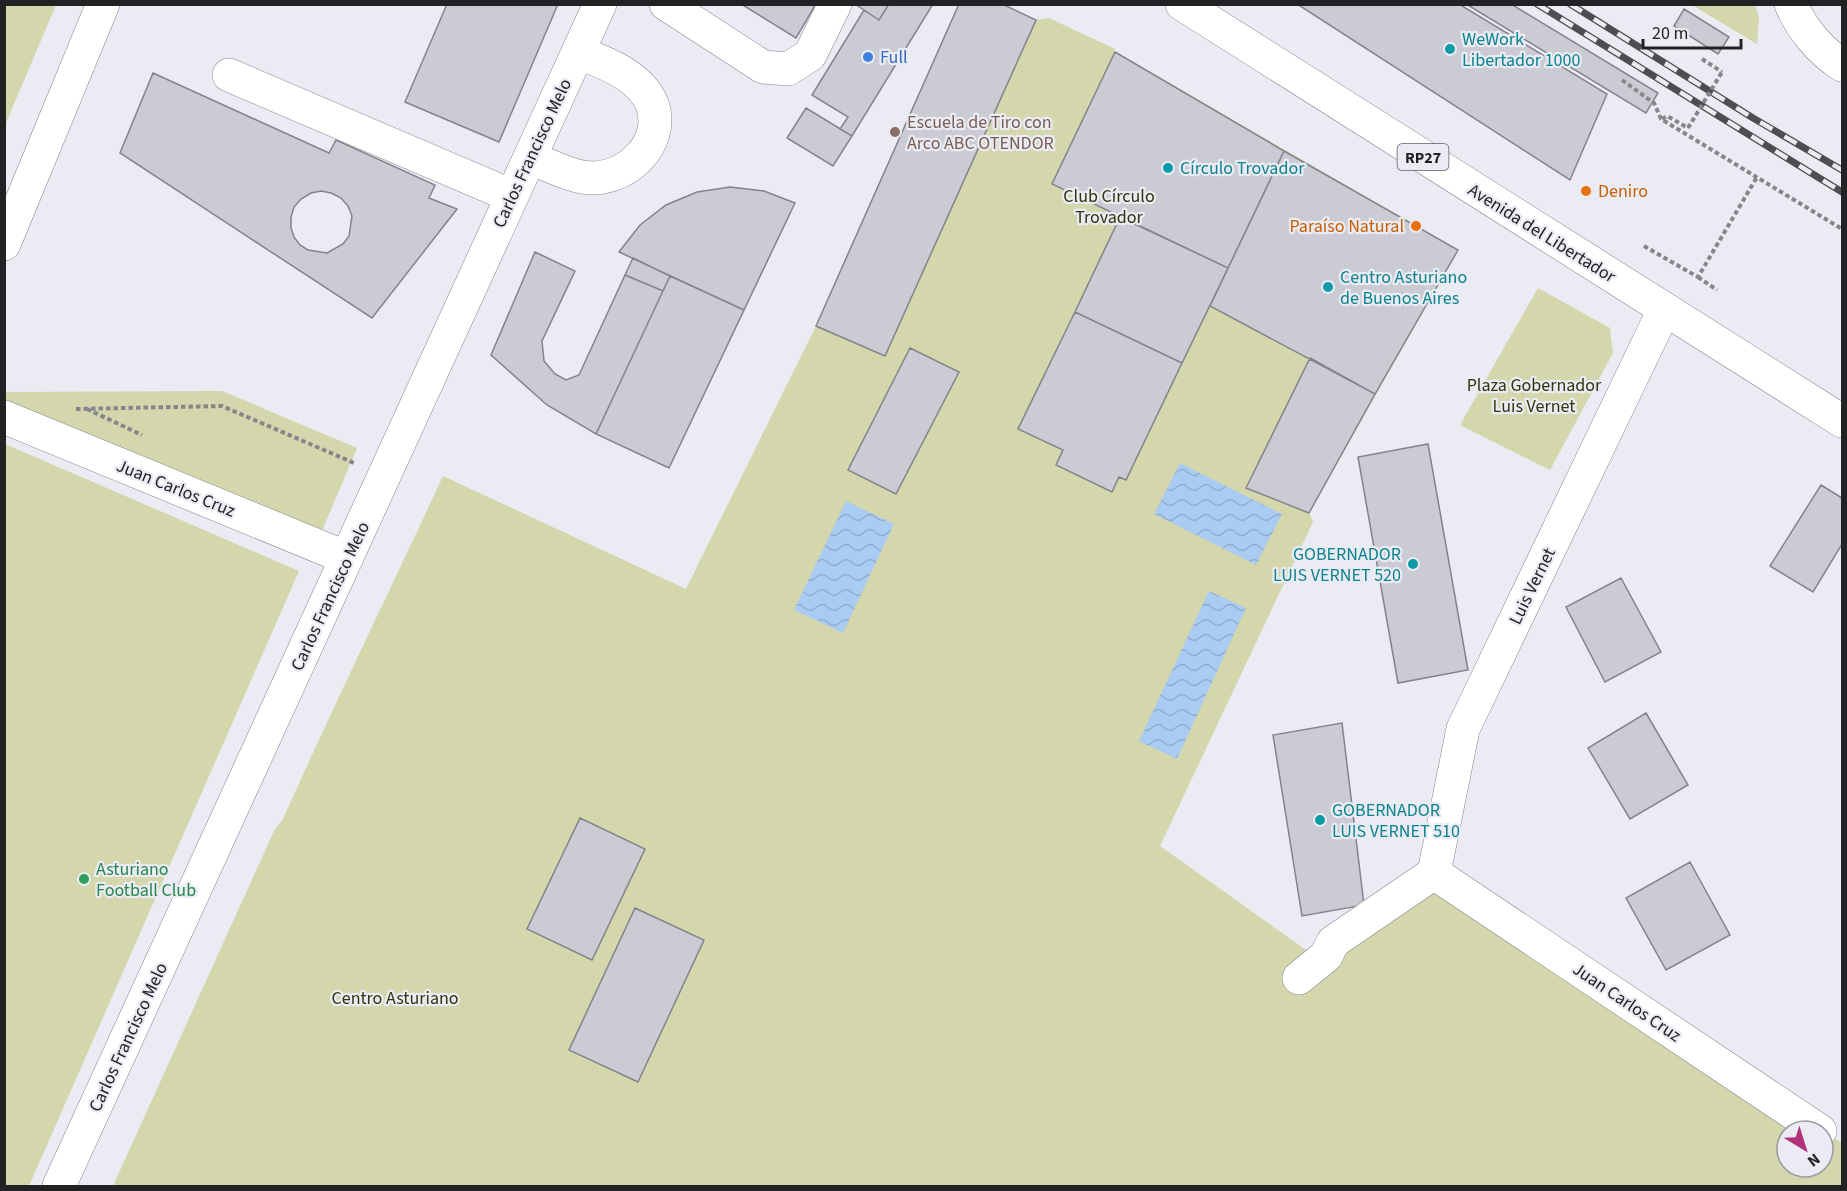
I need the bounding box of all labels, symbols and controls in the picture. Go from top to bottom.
scale bar [1643,12,1740,50]
text: 20 m [1652,21,1688,46]
place label: WeWork Libertador 1000 [1462,27,1581,73]
marker: WeWork Libertador 1000 [1443,42,1457,56]
place label: Full [880,45,908,70]
marker: Full [861,50,875,64]
street label: Carlos Francisco Melo [487,74,578,232]
place label: Escuela de Tiro con Arco ABC OTENDOR [907,110,1054,156]
marker: Escuela de Tiro con Arco ABC OTENDOR [888,125,902,139]
road number: RP27 [1398,144,1448,170]
place label: Círculo Trovador [1180,156,1305,181]
marker: Círculo Trovador [1161,161,1175,175]
street label: Avenida del Libertador [1463,178,1621,289]
place label: Deniro [1598,179,1648,204]
park label: Club Círculo Trovador [1063,184,1155,230]
marker: Deniro [1579,184,1593,198]
place label: Paraíso Natural [1289,214,1404,239]
marker: Paraíso Natural [1409,219,1423,233]
place label: Centro Asturiano de Buenos Aires [1340,265,1467,311]
marker: Centro Asturiano de Buenos Aires [1321,280,1335,294]
park label: Plaza Gobernador Luis Vernet [1467,373,1602,419]
street label: Juan Carlos Cruz [113,453,239,524]
street label: Carlos Francisco Melo [285,517,376,675]
place label: GOBERNADOR LUIS VERNET 520 [1273,542,1401,588]
street label: Luis Vernet [1503,544,1562,629]
marker: GOBERNADOR LUIS VERNET 520 [1406,557,1420,571]
place label: GOBERNADOR LUIS VERNET 510 [1332,798,1460,844]
marker: GOBERNADOR LUIS VERNET 510 [1313,813,1327,827]
place label: Asturiano Football Club [96,857,196,903]
marker: Asturiano Football Club [77,872,91,886]
street label: Juan Carlos Cruz [1568,957,1686,1048]
street label: Carlos Francisco Melo [83,958,174,1116]
park label: Centro Asturiano [331,986,459,1011]
north arrow [1775,1119,1835,1179]
text: N [1803,1148,1825,1172]

